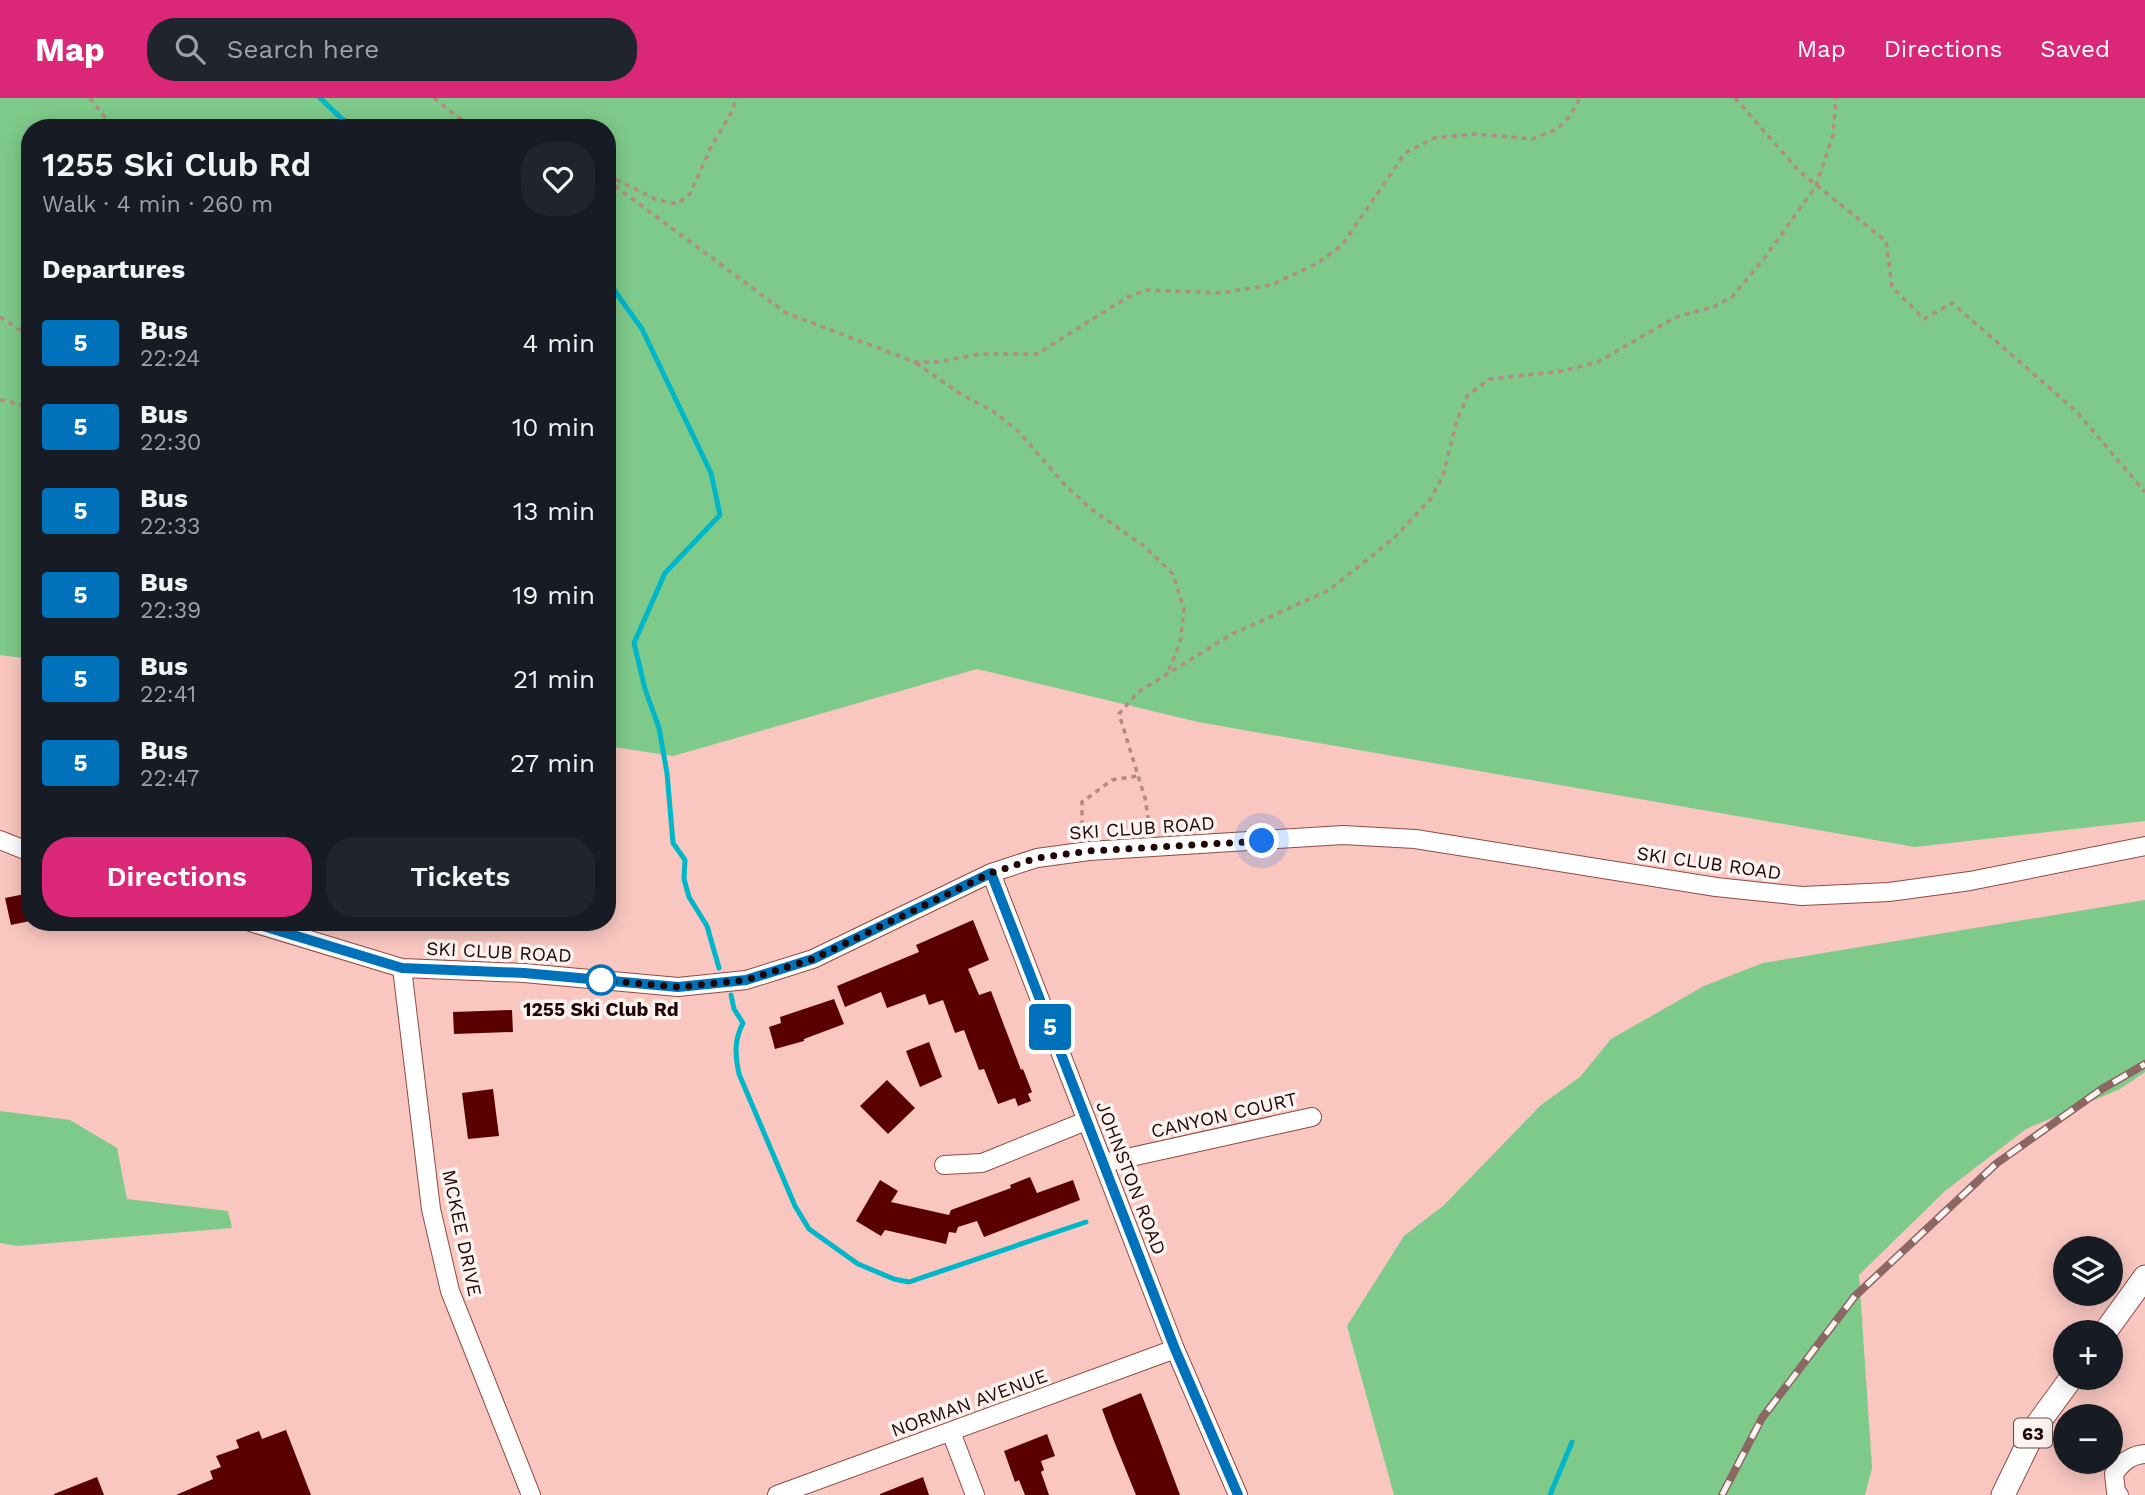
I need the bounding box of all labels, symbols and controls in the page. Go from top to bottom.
search box [147,18,637,81]
text: Map [35,30,105,69]
icon: search [171,30,209,68]
text: Search here [227,34,379,64]
text: Map [1797,35,1846,63]
text: Directions [1884,35,2002,63]
text: Saved [2040,35,2110,63]
button: heart [521,142,595,216]
text: 1255 Ski Club Rd [42,145,311,184]
text: Walk · 4 min · 260 m [42,191,273,218]
text: Departures [42,254,185,284]
text: Bus [140,315,188,345]
text: 4 min [522,328,595,358]
text: 5 [74,329,88,357]
text: 22:24 [140,345,200,372]
text: Bus [140,399,188,429]
text: 10 min [512,412,595,442]
text: 5 [74,413,88,441]
text: 22:30 [140,429,201,456]
text: Bus [140,483,188,513]
text: 13 min [513,496,595,526]
text: 5 [74,497,88,525]
text: 22:33 [140,513,200,540]
text: Bus [140,567,188,597]
text: 19 min [512,580,595,610]
text: 5 [74,581,88,609]
text: 22:39 [140,597,201,624]
text: Bus [140,651,188,681]
text: 21 min [513,664,595,694]
text: 5 [74,665,88,693]
text: 22:41 [140,681,196,708]
text: Bus [140,735,188,765]
text: 27 min [510,748,595,778]
text: 5 [74,749,88,777]
text: 22:47 [140,765,199,792]
street label: SKI CLUB ROAD [1069,811,1215,845]
your location [1244,823,1279,858]
button: Directions [42,837,312,917]
button: Tickets [326,837,595,917]
street label: SKI CLUB ROAD [1635,841,1783,885]
street label: SKI CLUB ROAD [426,937,572,967]
marker: 1255 Ski Club Rd [586,965,616,995]
place label: 1255 Ski Club Rd [523,998,679,1021]
line badge: 5 [1027,1004,1073,1050]
text: 5 [1043,1013,1057,1041]
street label: CANYON COURT [1149,1087,1299,1143]
street label: JOHNSTON ROAD [1091,1098,1171,1258]
street label: MCKEE DRIVE [437,1168,487,1298]
map controls [2053,1236,2123,1474]
button: layers [2053,1236,2123,1306]
button: + [2053,1320,2123,1390]
street label: NORMAN AVENUE [888,1364,1050,1442]
button: − [2053,1404,2123,1474]
road number: 63 [2014,1418,2052,1448]

